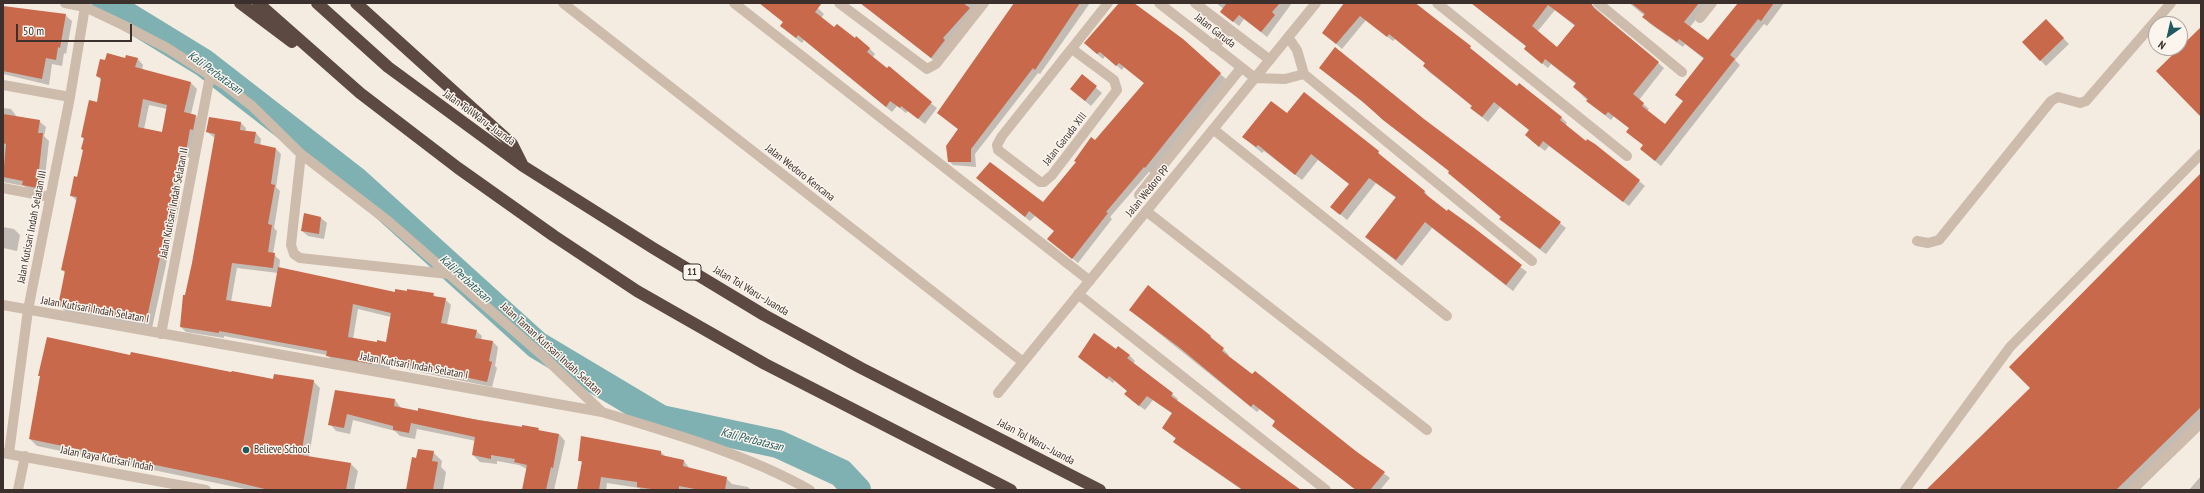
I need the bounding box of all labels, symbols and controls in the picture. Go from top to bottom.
street label: Jalan Garuda [1192,11,1238,51]
scale bar [18,16,134,42]
north arrow [2148,16,2188,56]
text: 50 m [23,23,44,38]
text: N [2155,38,2168,53]
water label: Kali Perbatasan [185,48,245,98]
street label: Jalan Tol Waru–Juanda [441,88,517,148]
street label: Jalan Garuda XIII [1040,110,1090,168]
street label: Jalan Wedoro Kencana [763,142,837,204]
street label: Jalan Kutisari Indah Selatan II [157,147,191,259]
street label: Jalan Wedoro PP [1123,163,1173,219]
street label: Jalan Kutisari Indah Selatan III [15,169,49,285]
water label: Kali Perbatasan [436,252,494,306]
street label: Jalan Tol Waru–Juanda [711,263,791,319]
road number: 11 [683,264,701,280]
street label: Jalan Kutisari Indah Selatan I [40,294,150,326]
street label: Jalan Taman Kutisari Indah Selatan [498,300,604,398]
street label: Jalan Kutisari Indah Selatan I [359,350,469,382]
street label: Jalan Tol Waru–Juanda [995,416,1077,468]
water label: Kali Perbatasan [719,425,785,455]
place label: Believe School [254,443,310,457]
street label: Jalan Raya Kutisari Indah [59,444,155,474]
marker: Believe School [241,445,251,455]

